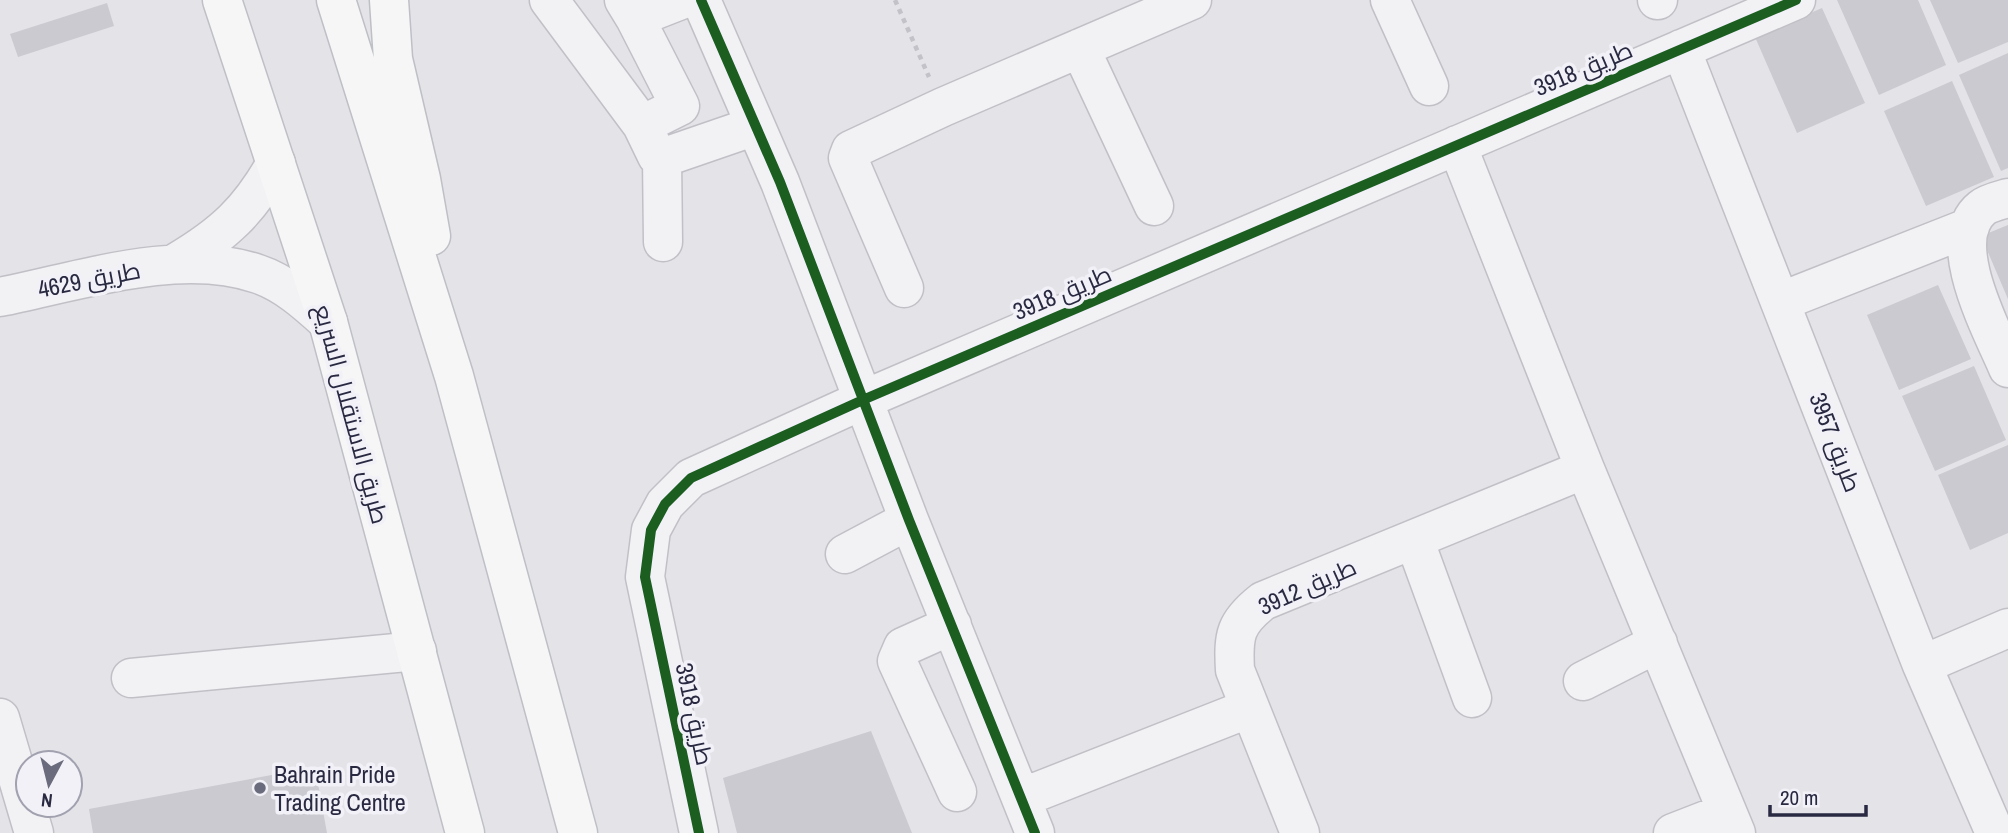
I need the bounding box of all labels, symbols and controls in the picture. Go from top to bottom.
street label: طريق 3918 [1529,33,1637,103]
street label: طريق 4629 [35,253,143,305]
street label: طريق 3918 [1008,257,1116,327]
street label: طريق الاستقلال السريع [306,301,397,528]
street label: طريق 3957 [1802,388,1870,496]
street label: طريق 3912 [1253,550,1361,622]
street label: طريق 3918 [669,660,721,768]
north arrow [14,749,84,819]
place label: Bahrain Pride Trading Centre [274,758,406,818]
scale bar [1770,774,1866,818]
marker: Bahrain Pride Trading Centre [252,780,268,796]
text: 20 m [1780,783,1818,812]
text: N [40,787,54,814]

